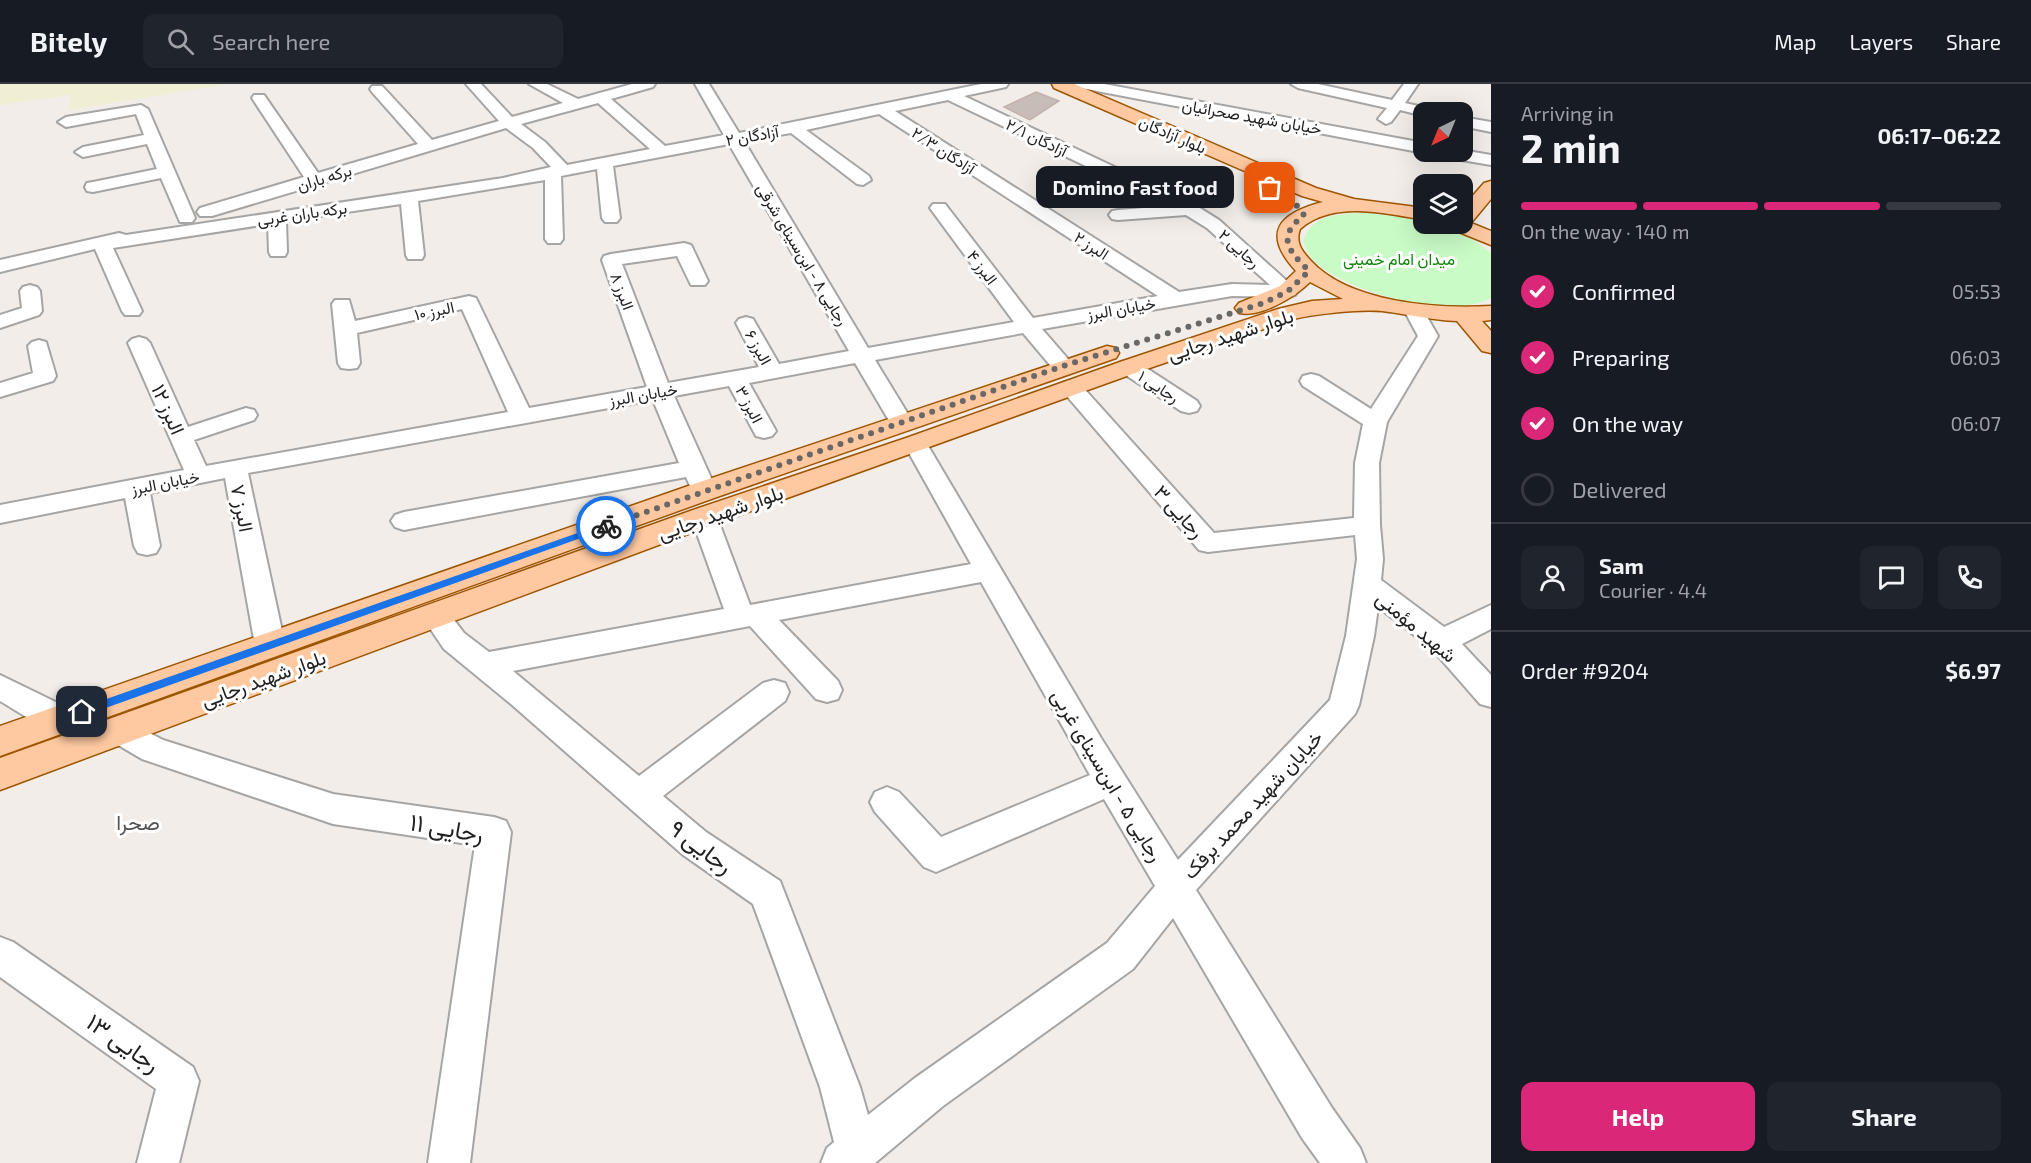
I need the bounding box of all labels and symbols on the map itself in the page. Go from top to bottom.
street label: خیابان شهید صحرائیان [1180,94,1323,140]
north arrow [1413,102,1473,162]
street label: بلوار آزادگان [1136,111,1209,158]
street label: آزادگان ۲/۱ [1002,114,1072,162]
street label: آزادگان ۲ [724,121,782,151]
street label: آزادگان ۲/۳ [907,122,981,180]
street label: برکه باران [294,160,354,196]
pin [1244,162,1295,213]
callout: Domino Fast food [1036,167,1234,209]
street label: رجایی ۸ - ابن‌سینای شرقی [751,180,853,329]
street label: برکه باران غربی [256,197,348,231]
street label: رجایی ۲ [1214,225,1264,273]
street label: البرز ۲ [1070,227,1113,265]
street label: البرز ۴ [962,246,1002,289]
park label: میدان امام خمینی [1343,249,1455,270]
street label: البرز ۸ [605,270,639,313]
street label: خیابان البرز [1084,293,1157,326]
street label: البرز ۱۰ [412,297,456,325]
street label: بلوار شهید رجایی [1164,302,1297,368]
street label: البرز ۶ [740,326,776,369]
street label: رجایی ۱ [1134,366,1183,408]
street label: خیابان البرز [606,379,679,412]
street label: البرز ۱۲ [146,380,191,439]
street label: البرز ۳ [731,382,768,427]
street label: خیابان البرز [128,466,201,500]
street label: بلوار شهید رجایی [654,479,787,547]
street label: رجایی ۳ [1148,479,1210,544]
street label: البرز ۷ [225,482,259,534]
courier [576,496,636,556]
street label: شهید مؤمنی [1370,585,1462,668]
street label: بلوار شهید رجایی [197,644,329,714]
street label: رجایی ۵ - ابن‌سینای غربی [1045,684,1169,867]
pin [56,686,107,737]
street label: خیابان شهید محمد برفک [1177,725,1328,885]
street label: رجایی ۱۱ [408,806,486,850]
district label: صحرا [116,809,160,836]
street label: رجایی ۹ [663,813,739,881]
street label: رجایی ۱۳ [80,1006,166,1079]

